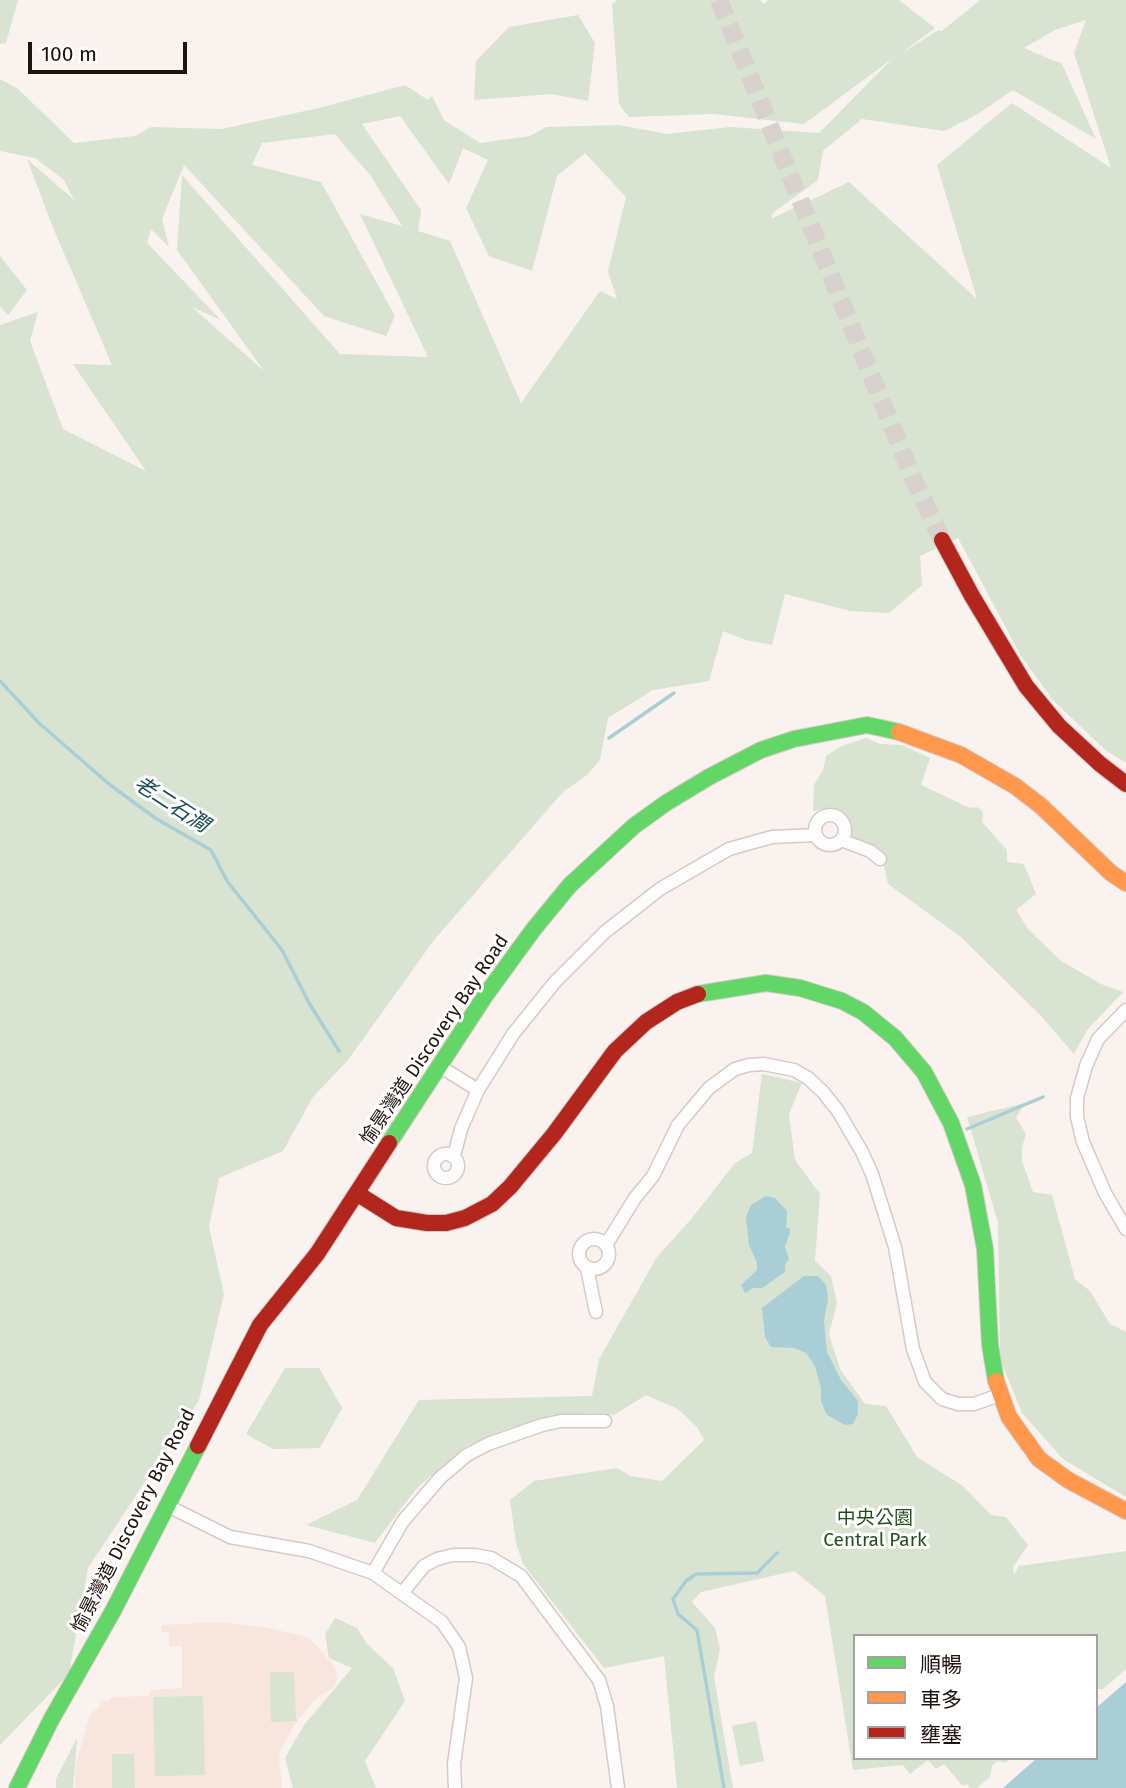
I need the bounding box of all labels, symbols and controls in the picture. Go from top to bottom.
scale bar [32,28,191,72]
text: 100 m [41,41,97,67]
water label: 老二石澗 [129,772,213,838]
street label: 愉景灣道 Discovery Bay Road [356,931,514,1149]
street label: 愉景灣道 Discovery Bay Road [67,1405,201,1637]
park label: 中央公園 Central Park [823,1508,927,1552]
legend [853,1634,1098,1760]
text: 順暢 [920,1652,962,1678]
text: 車多 [920,1687,962,1713]
text: 壅塞 [920,1722,962,1748]

